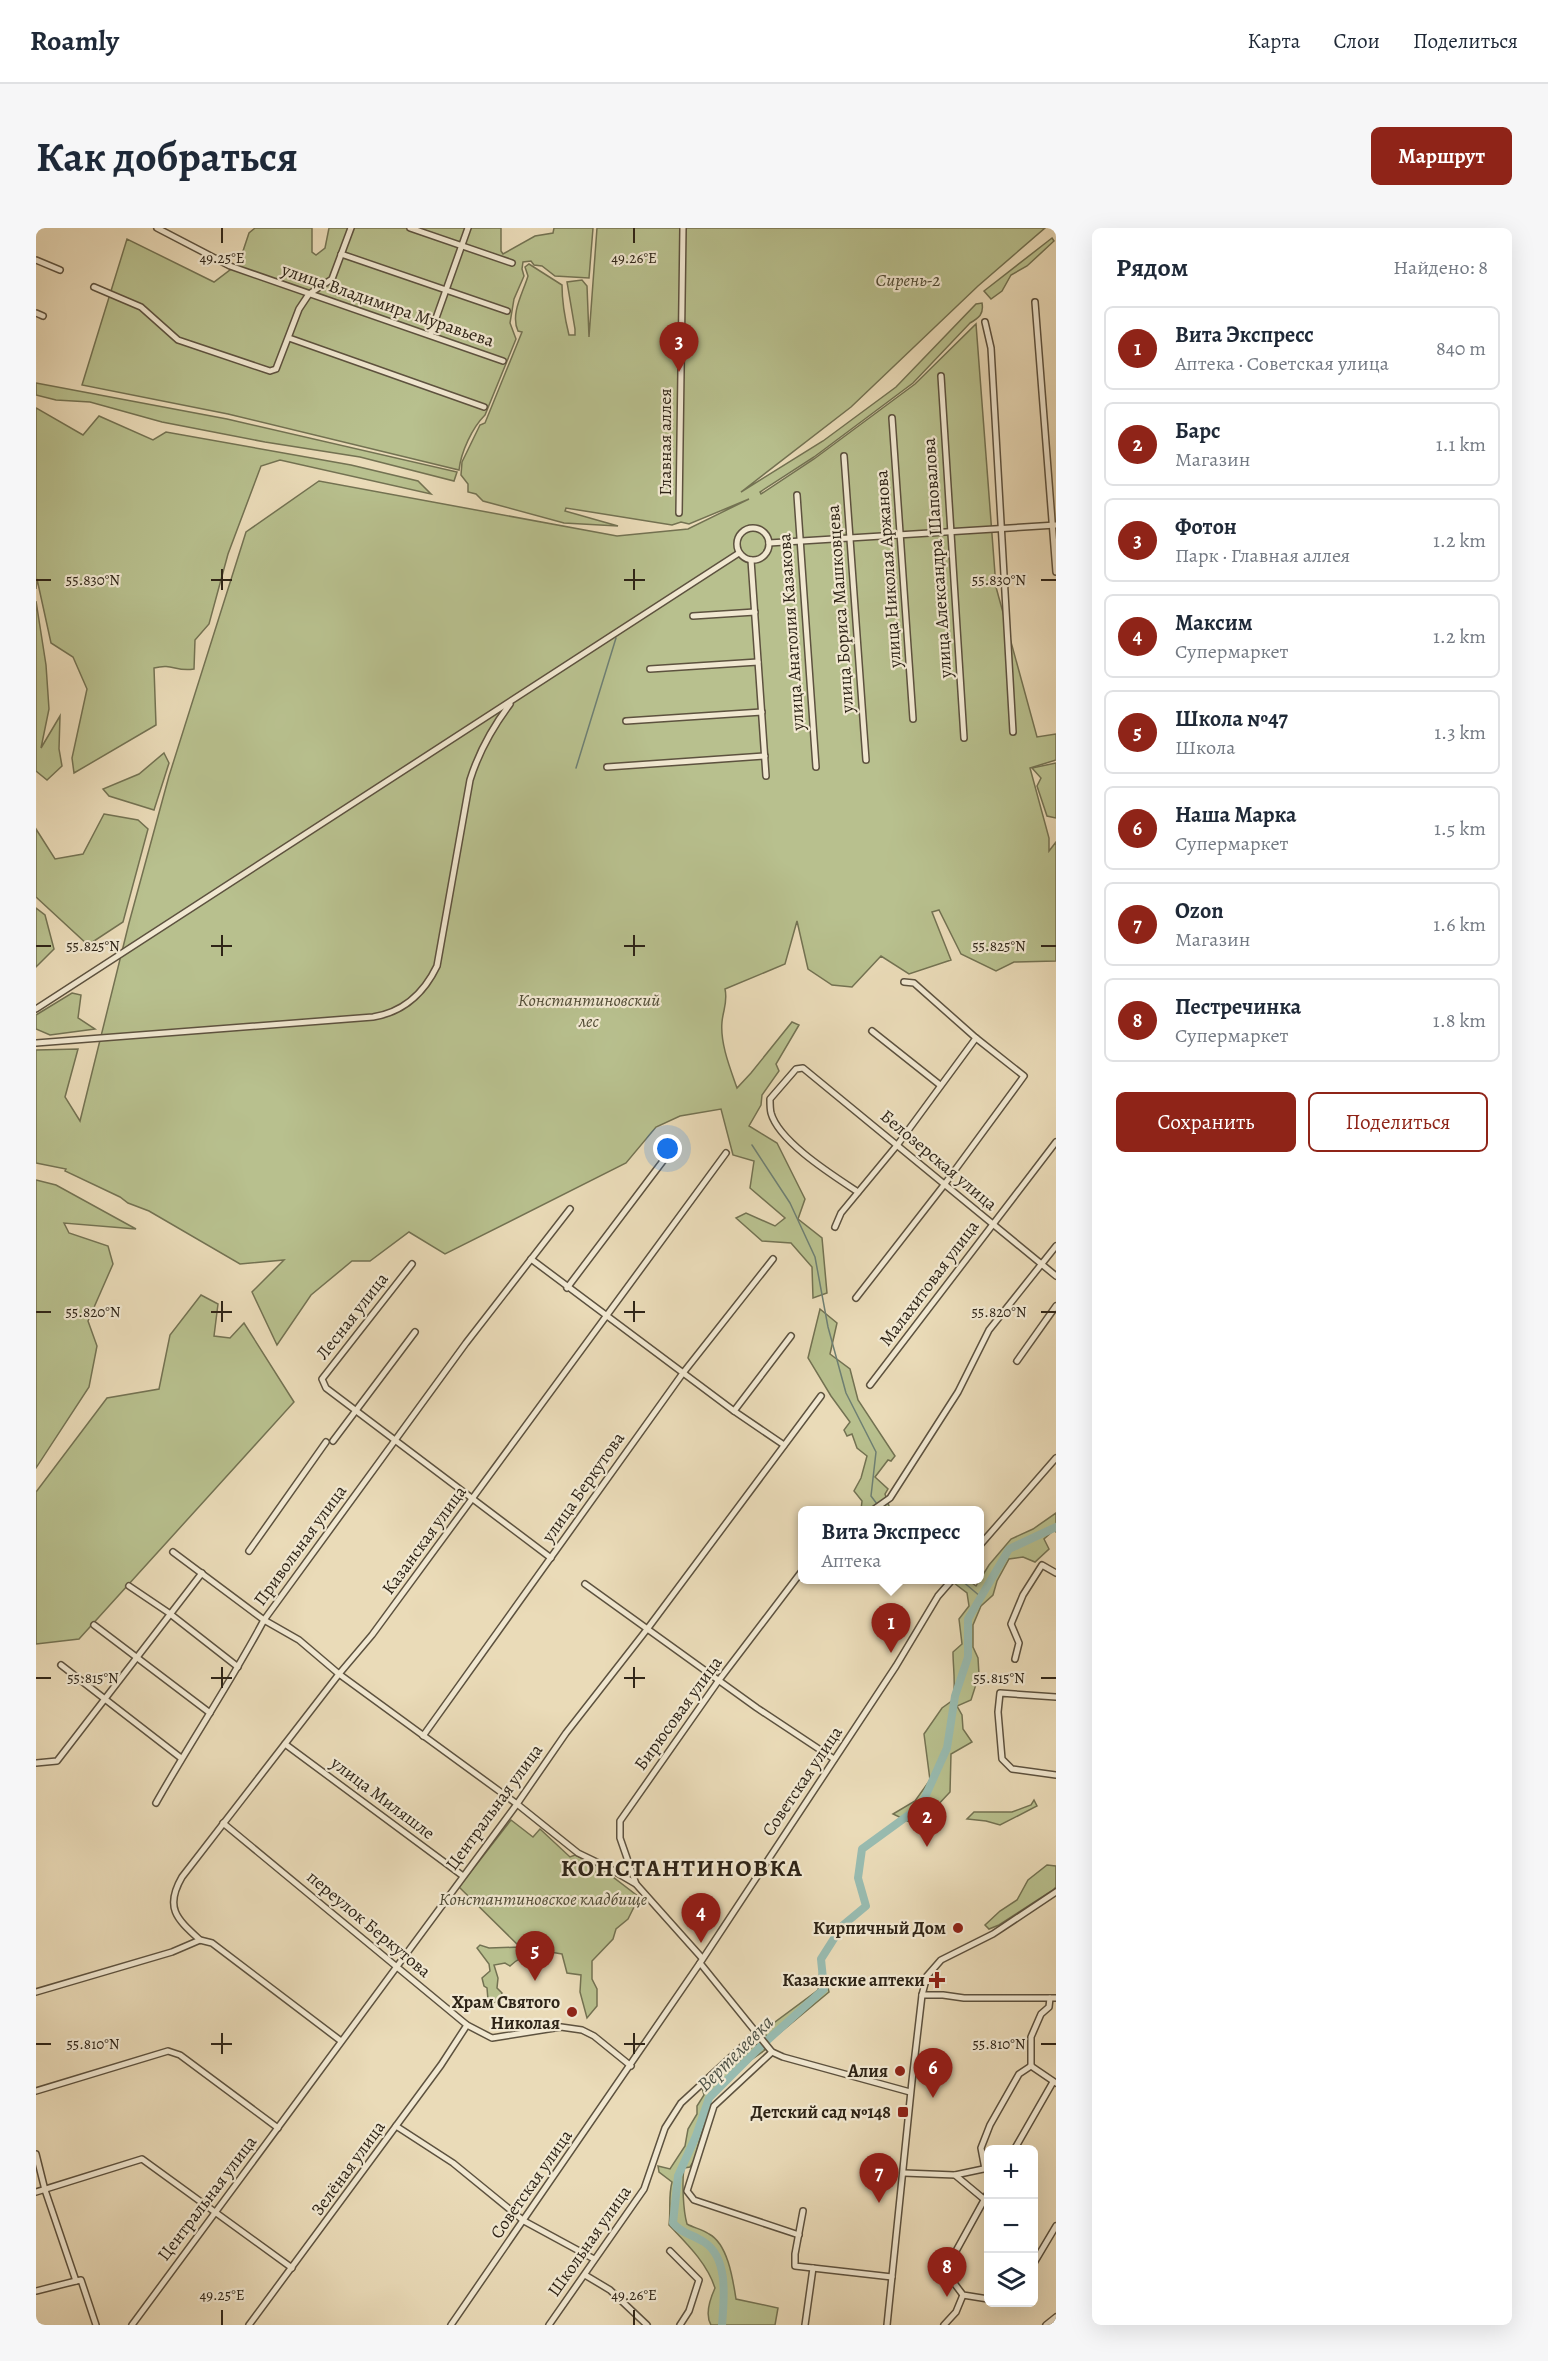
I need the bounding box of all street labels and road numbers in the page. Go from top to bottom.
street label: улица Владимира Муравьева [278,257,498,353]
street label: Главная аллея [653,388,677,496]
street label: улица Александра Шаповалова [917,436,957,680]
street label: улица Николая Аржанова [869,469,907,670]
street label: улица Бориса Машковцева [821,503,859,715]
street label: улица Анатолия Казакова [772,532,810,733]
street label: Белозерская улица [875,1104,1003,1216]
street label: Малахитовая улица [874,1214,985,1351]
street label: Лесная улица [310,1267,394,1365]
street label: улица Беркутова [535,1427,630,1548]
street label: Привольная улица [248,1479,353,1610]
street label: Казанская улица [376,1480,472,1599]
street label: Бирюсовая улица [628,1651,728,1775]
street label: Советская улица [756,1721,848,1841]
street label: Центральная улица [440,1738,549,1875]
street label: улица Миляшле [325,1750,440,1845]
street label: переулок Беркутова [302,1865,437,1983]
street label: Зелёная улица [305,2115,391,2220]
street label: Советская улица [484,2124,578,2243]
street label: Центральная улица [152,2130,262,2266]
street label: Школьная улица [542,2180,637,2301]

